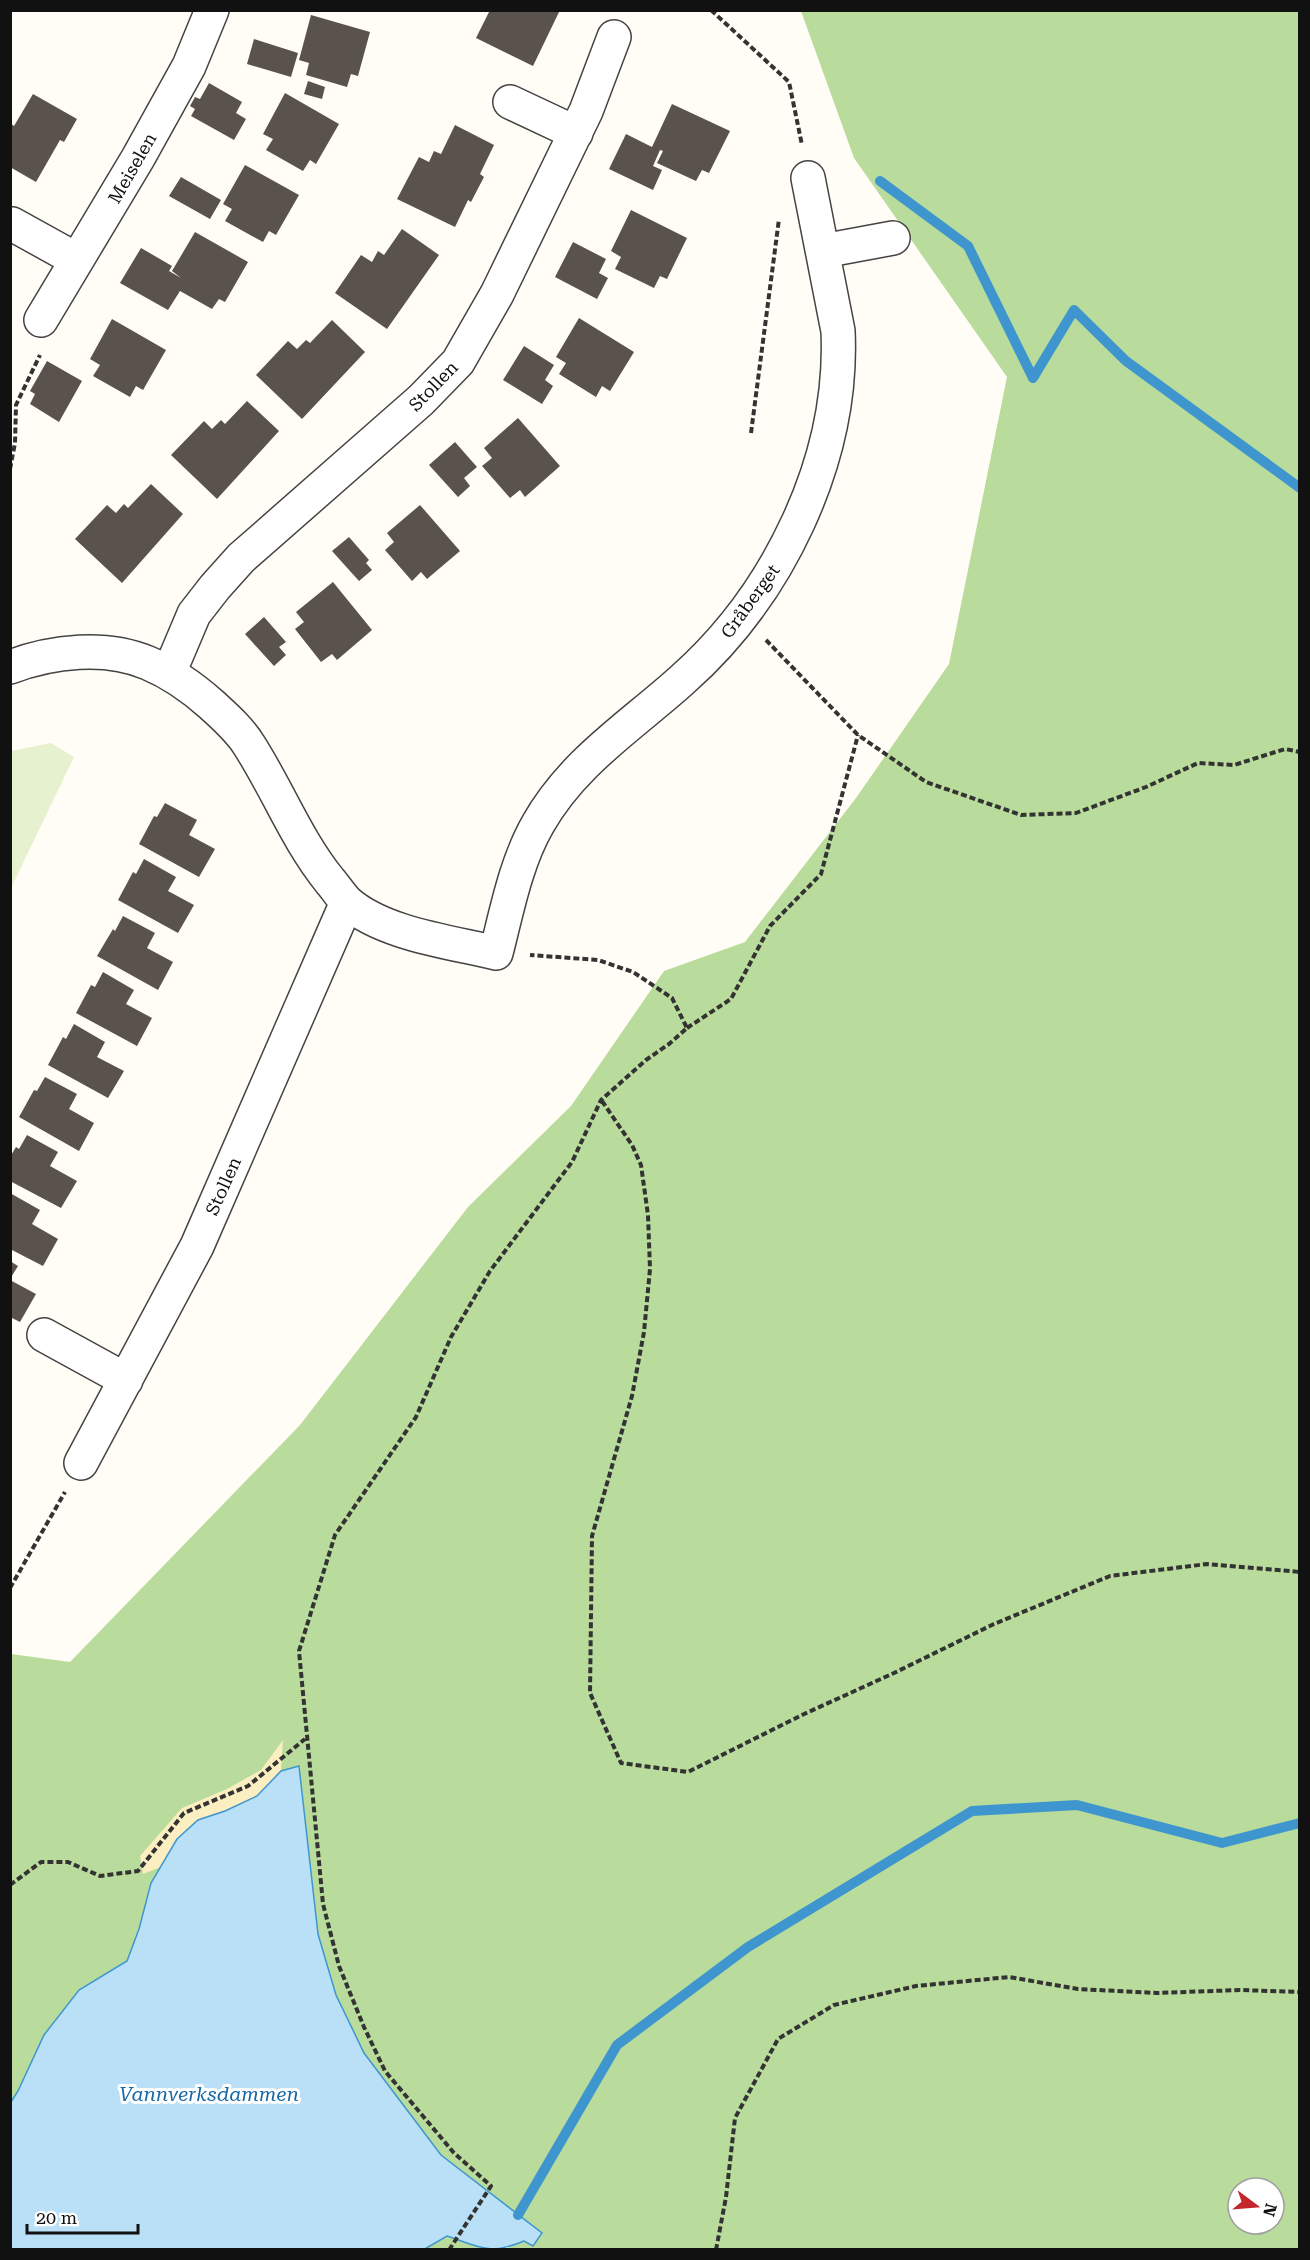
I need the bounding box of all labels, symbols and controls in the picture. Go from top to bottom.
street label: Meiselen [103,129,161,207]
street label: Stollen [404,356,462,415]
street label: Gråberget [716,560,784,642]
street label: Stollen [201,1153,245,1218]
water label: Vannverksdammen [119,2082,299,2106]
north arrow [1226,2176,1286,2236]
scale bar [27,2197,138,2235]
text: N [1259,2201,1281,2219]
text: 20 m [36,2207,77,2228]

